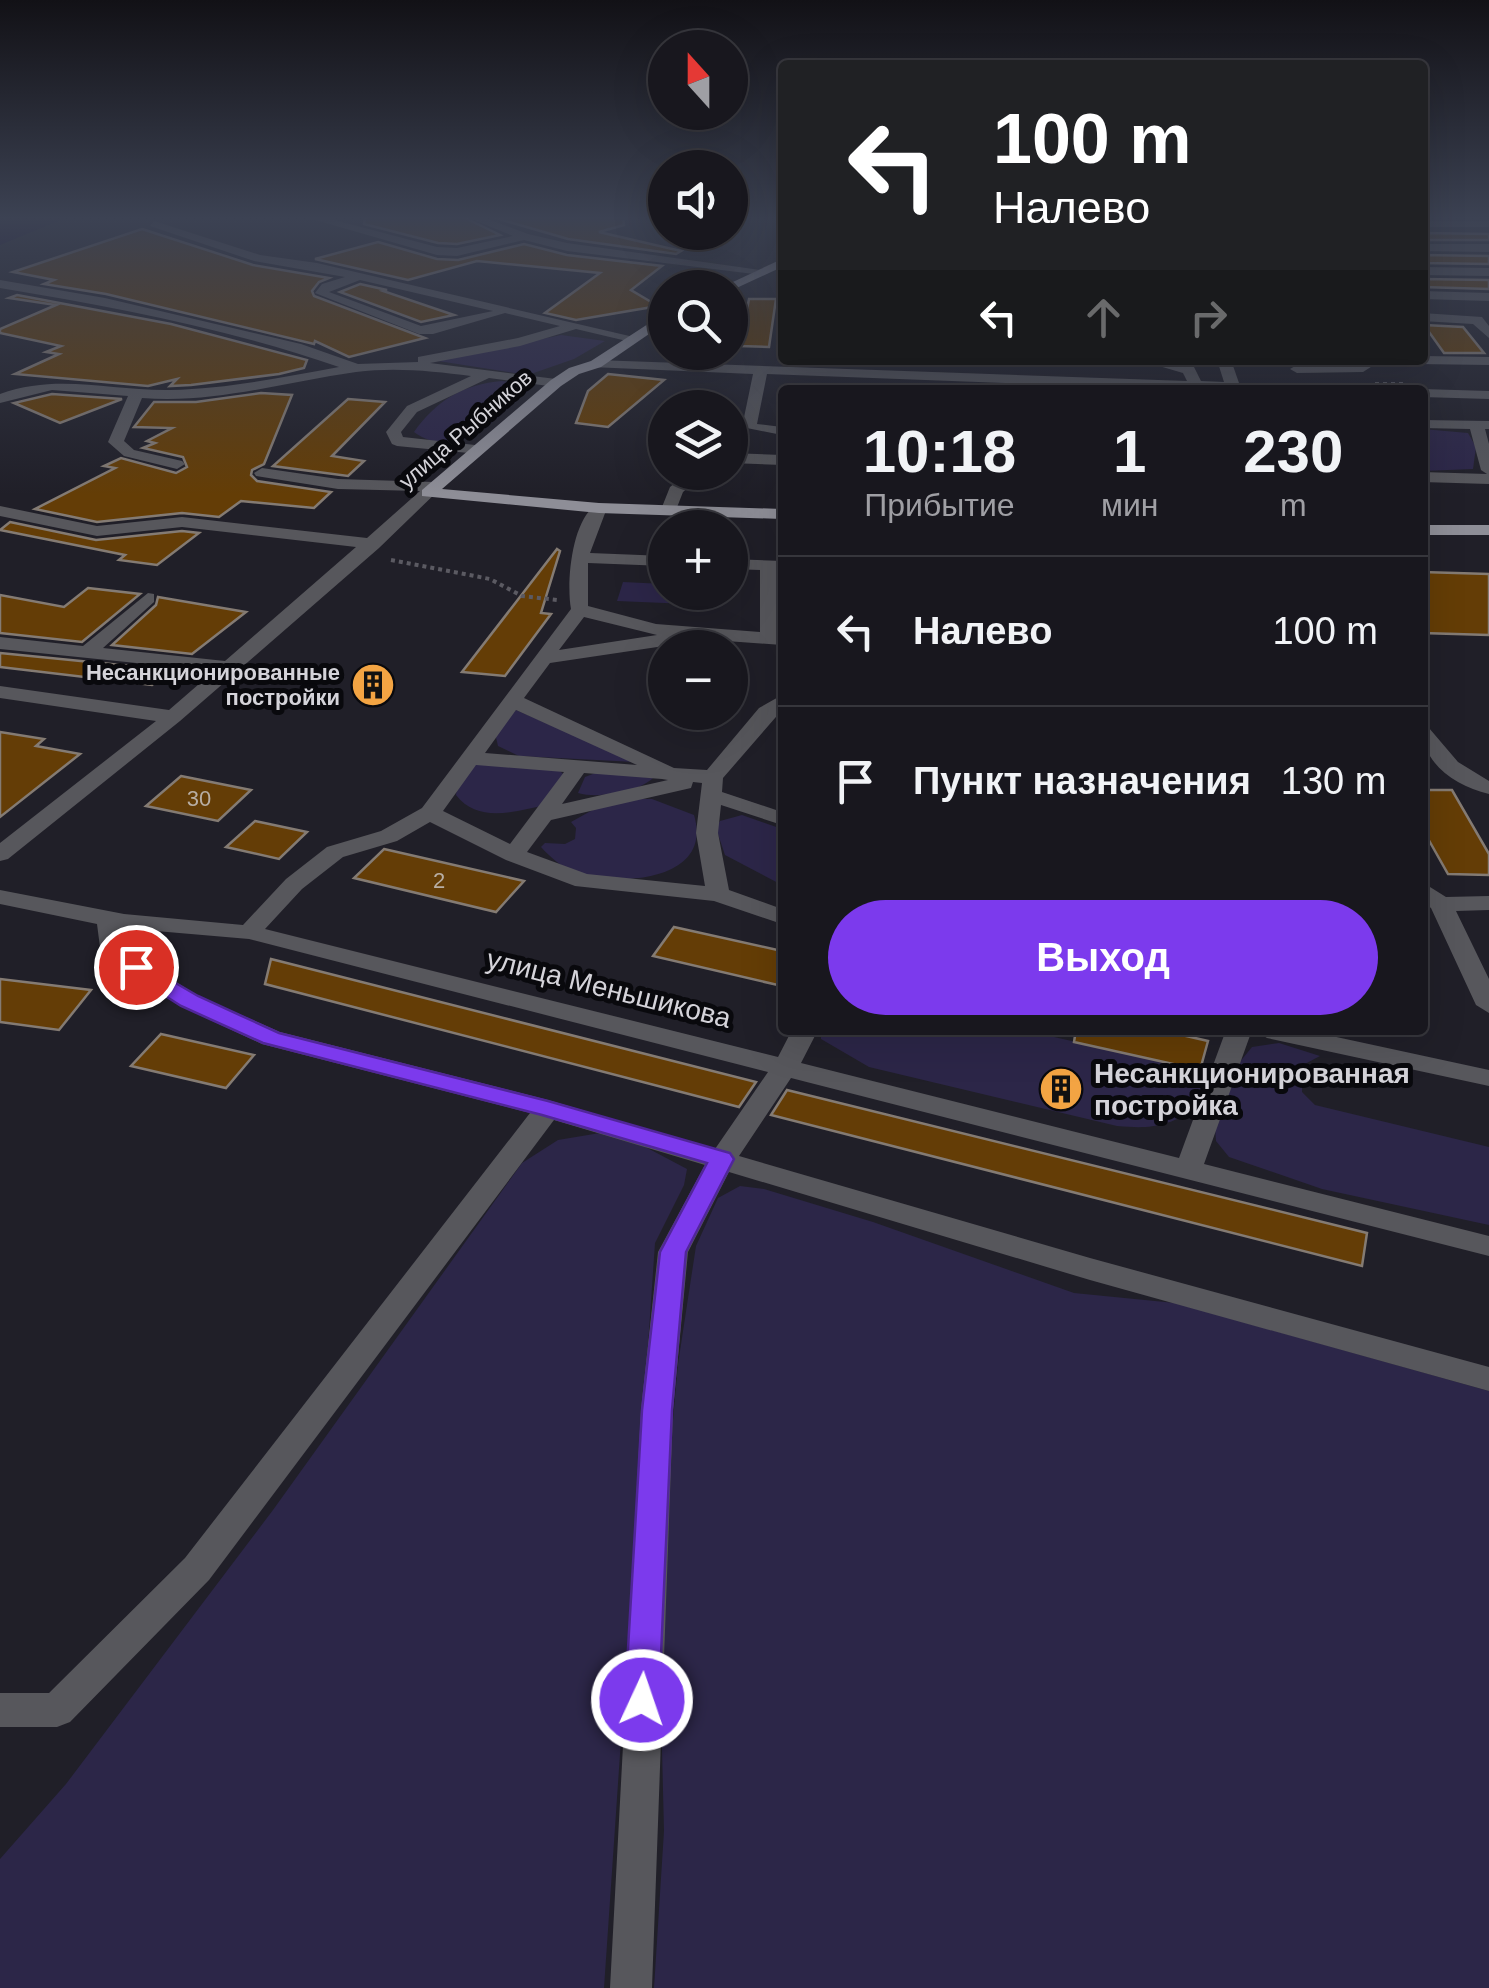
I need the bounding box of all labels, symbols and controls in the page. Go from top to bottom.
north arrow [648,30,748,130]
map controls [648,30,748,730]
icon: left [828,100,958,230]
text: 100 m [993,100,1191,178]
button: sound [648,150,748,250]
text: Налево [993,182,1150,233]
button: search [648,270,748,370]
icon: left [971,290,1026,345]
icon: ahead [1076,290,1131,345]
icon: right [1181,290,1236,345]
street label: улица Рыбников [394,365,537,494]
button: layers [648,390,748,490]
text: 10:18 [863,418,1016,485]
text: 1 [1113,418,1146,485]
text: 230 [1243,418,1343,485]
text: Прибытие [864,487,1015,523]
text: мин [1101,487,1158,523]
text: m [1280,487,1307,523]
button: + [648,510,748,610]
icon: left [828,604,883,659]
text: Налево [913,610,1052,652]
text: 100 m [1272,610,1378,652]
button: − [648,630,748,730]
place label: Несанкционированные постройки [86,660,340,710]
building icon: Несанкционированные постройки [350,662,396,708]
icon: arrive [828,754,883,809]
text: Пункт назначения [913,760,1251,802]
text: 130 m [1281,760,1386,802]
house number: 30 [187,786,211,811]
house number: 2 [433,868,445,893]
button: Выход [828,900,1378,1015]
pin [94,925,179,1010]
icon: arrive [109,940,164,995]
street label: улица Меньшикова [484,943,735,1034]
place label: Несанкционированная постройка [1094,1058,1410,1121]
building icon: Несанкционированная постройка [1038,1066,1084,1112]
position arrow [590,1648,694,1752]

